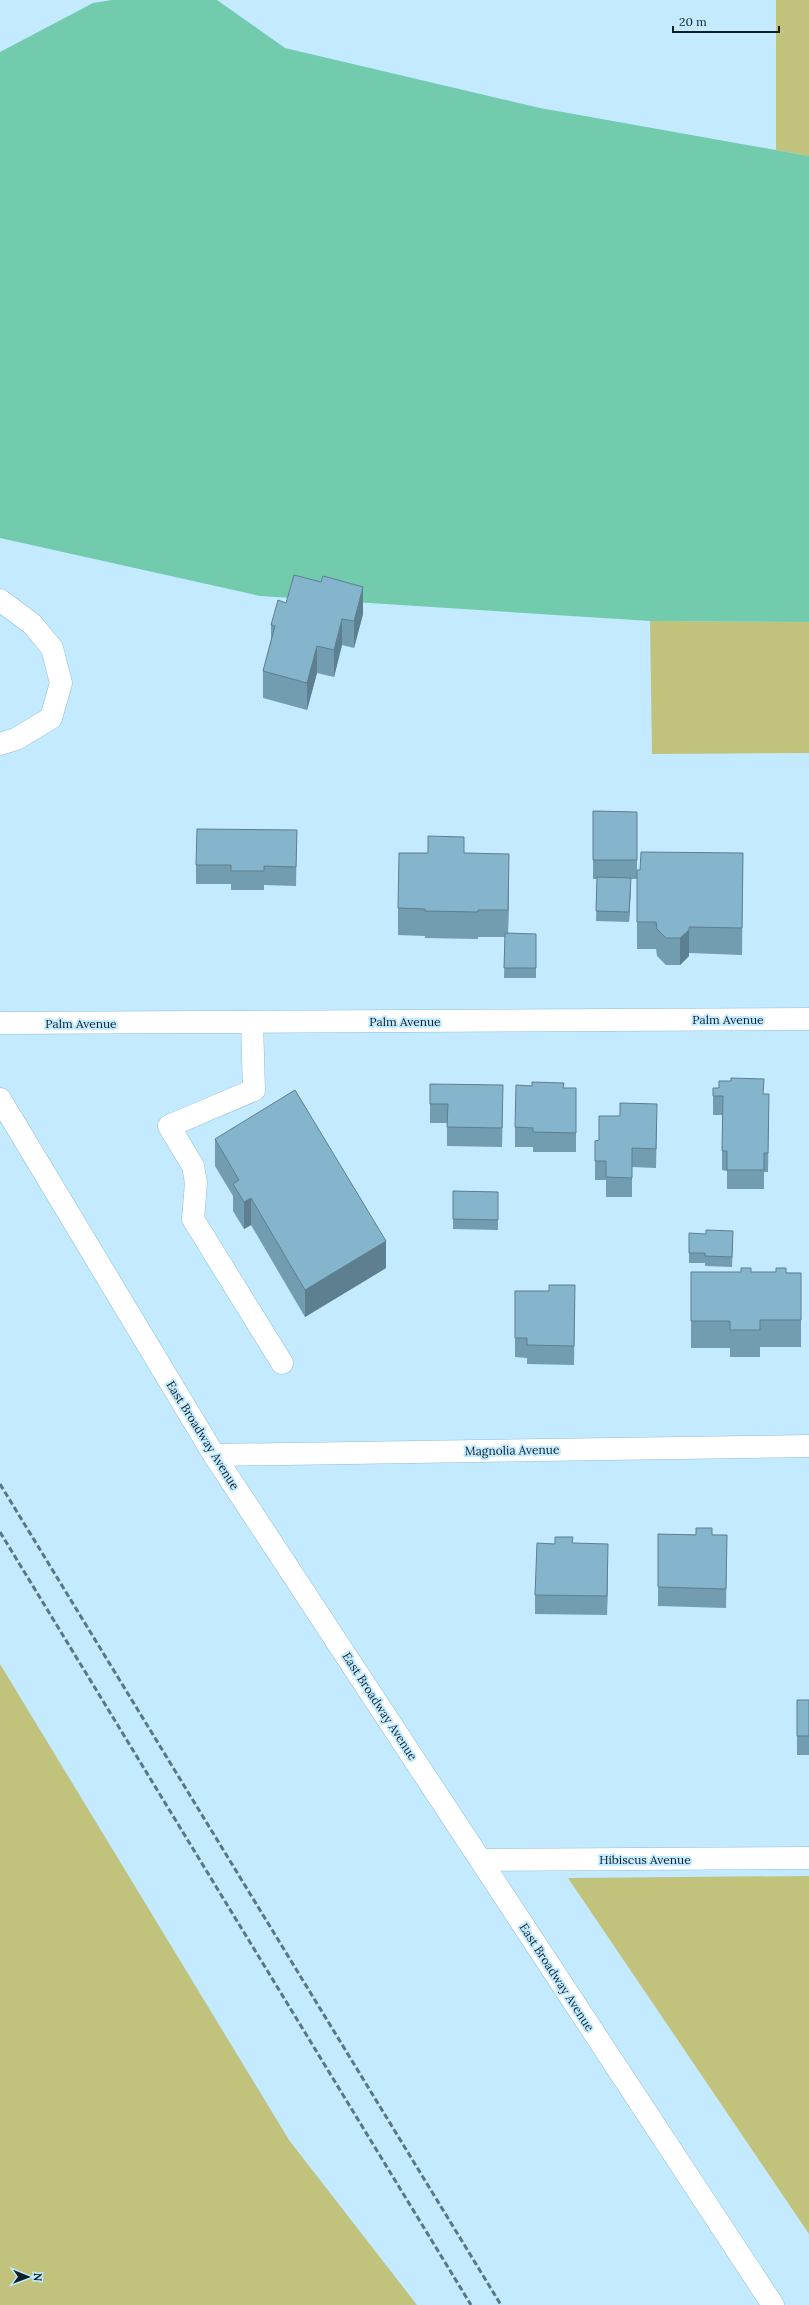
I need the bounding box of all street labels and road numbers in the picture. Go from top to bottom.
street label: Palm Avenue [692,1012,764,1027]
street label: Palm Avenue [369,1014,441,1029]
street label: Palm Avenue [45,1016,117,1031]
street label: East Broadway Avenue [163,1378,243,1493]
street label: Magnolia Avenue [464,1442,560,1458]
street label: East Broadway Avenue [340,1649,421,1763]
street label: Hibiscus Avenue [599,1852,691,1867]
street label: East Broadway Avenue [517,1920,598,2034]

